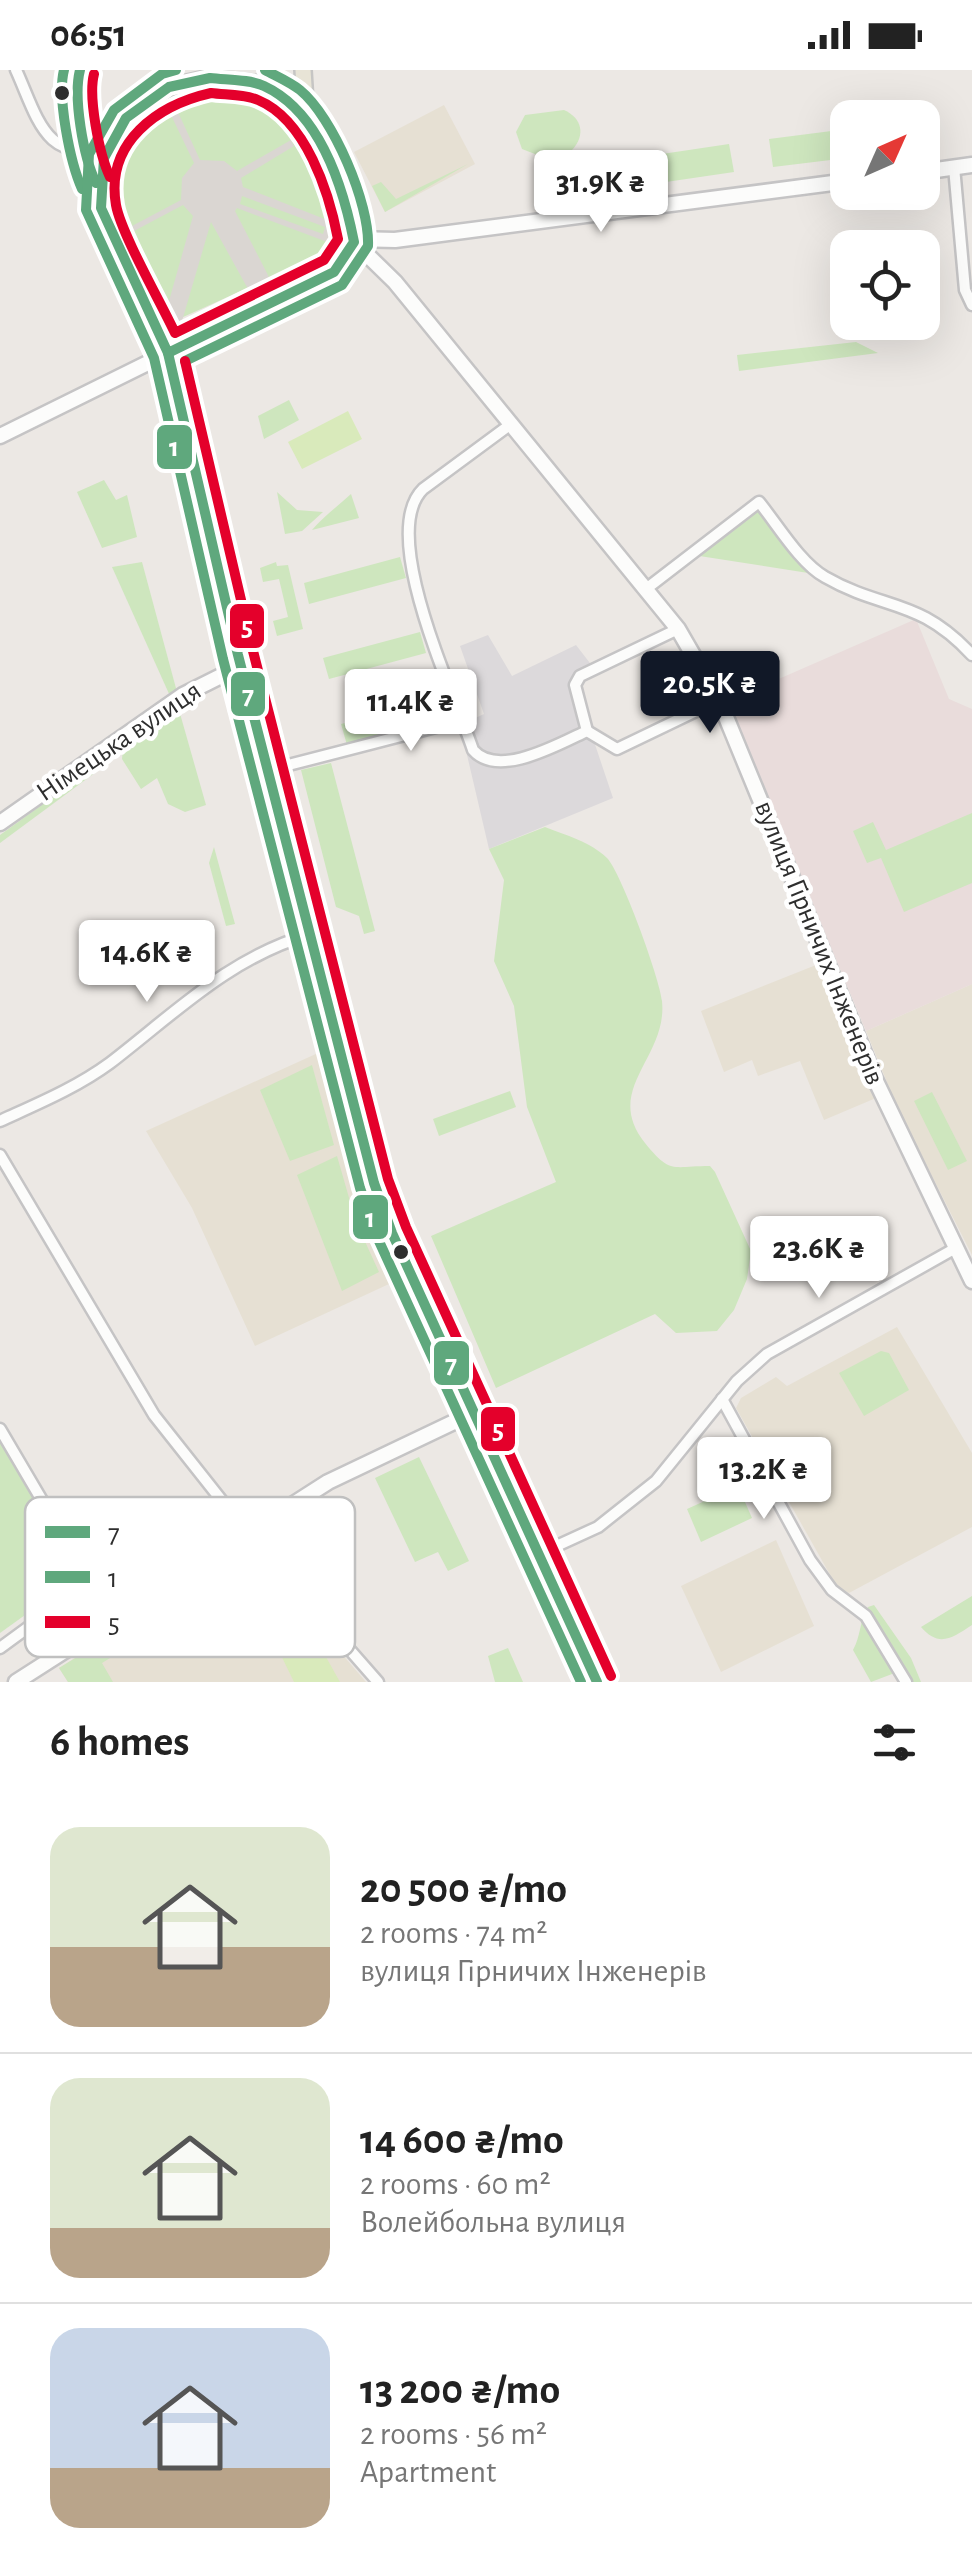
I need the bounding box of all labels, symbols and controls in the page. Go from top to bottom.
text: 06:51 [50,16,127,54]
unlabelled marker [52,83,72,103]
north arrow [830,100,940,210]
map controls [830,100,940,340]
pin: 31.9K ₴ [509,150,693,235]
text: 31.9K ₴ [556,166,646,198]
button: locate [830,230,940,340]
line badge: 1 [155,423,194,471]
text: 1 [169,434,179,462]
line badge: 5 [228,602,266,650]
text: 5 [241,613,253,641]
pin: 20.5K ₴ [618,651,802,736]
text: 20.5K ₴ [663,667,757,699]
pin: 11.4K ₴ [319,669,503,754]
line badge: 7 [229,670,267,718]
street label: Німецька вулиця [32,677,206,807]
text: 7 [242,682,254,710]
text: 11.4K ₴ [367,685,455,717]
street label: вулиця Гірничих Інженерів [749,797,889,1089]
pin: 14.6K ₴ [55,920,239,1005]
text: 14.6K ₴ [101,936,193,968]
line badge: 1 [351,1193,390,1241]
text: 1 [365,1205,375,1233]
pin: 23.6K ₴ [727,1216,911,1301]
text: 23.6K ₴ [772,1232,866,1264]
unlabelled marker [391,1242,411,1262]
line badge: 7 [432,1339,471,1387]
text: 7 [445,1351,457,1379]
line badge: 5 [479,1405,517,1453]
text: 5 [492,1416,504,1444]
pin: 13.2K ₴ [672,1437,856,1522]
text: 13.2K ₴ [719,1453,809,1485]
legend [25,1497,355,1657]
text: 7 [108,1520,120,1548]
text: 1 [108,1565,118,1593]
text: 5 [108,1610,120,1638]
icon: filters [867,1715,922,1770]
text: 6 homes [50,1721,189,1763]
icon: home [130,1867,250,1987]
text: 20 500 ₴/mo [360,1868,567,1910]
text: 2 rooms · 74 m² [360,1917,547,1949]
text: вулиця Гірничих Інженерів [360,1955,707,1987]
icon: home [130,2118,250,2238]
text: 14 600 ₴/mo [360,2119,564,2161]
text: 2 rooms · 60 m² [360,2168,551,2200]
text: Волейбольна вулиця [360,2206,626,2238]
icon: home [130,2368,250,2488]
text: 13 200 ₴/mo [360,2369,560,2411]
text: 2 rooms · 56 m² [360,2418,547,2450]
text: Apartment [360,2456,496,2488]

